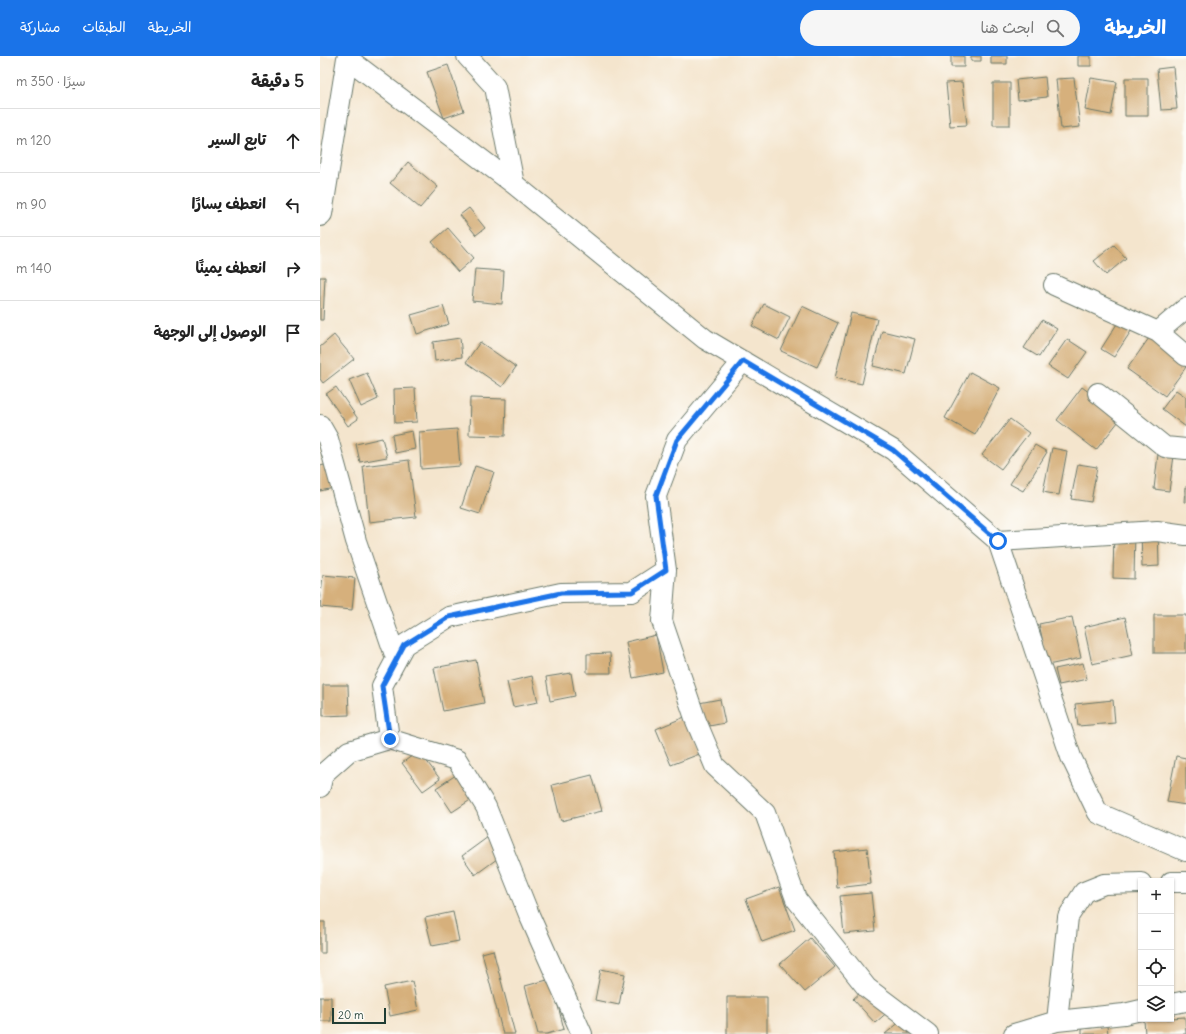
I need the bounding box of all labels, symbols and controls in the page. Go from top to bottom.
search box [800,10,1080,46]
text: الخريطة [1104,15,1166,39]
icon: search [1044,17,1066,39]
text: مشاركة [20,18,60,36]
text: الطبقات [82,18,126,36]
text: الخريطة [148,18,191,36]
text: ابحث هنا [980,18,1034,37]
text: 5 دقيقة [251,70,304,92]
text: سيرًا · 350 m [16,73,86,90]
text: تابع السير [209,130,266,149]
icon: ahead [282,130,304,152]
text: 120 m [16,132,51,149]
text: انعطف يسارًا [192,194,266,213]
icon: left [282,194,304,216]
text: 90 m [16,196,47,213]
text: انعطف يمينًا [195,258,266,277]
icon: right [282,258,304,280]
text: 140 m [16,260,52,277]
text: الوصول إلى الوجهة [153,322,266,341]
icon: arrive [282,322,304,344]
route start [989,532,1007,550]
route end [381,730,399,748]
map controls [1138,878,1174,1022]
button: + [1138,878,1174,914]
button: − [1138,914,1174,950]
button: locate [1138,950,1174,986]
button: layers [1138,986,1174,1022]
scale bar [332,1006,386,1025]
text: 20 m [338,1008,364,1022]

